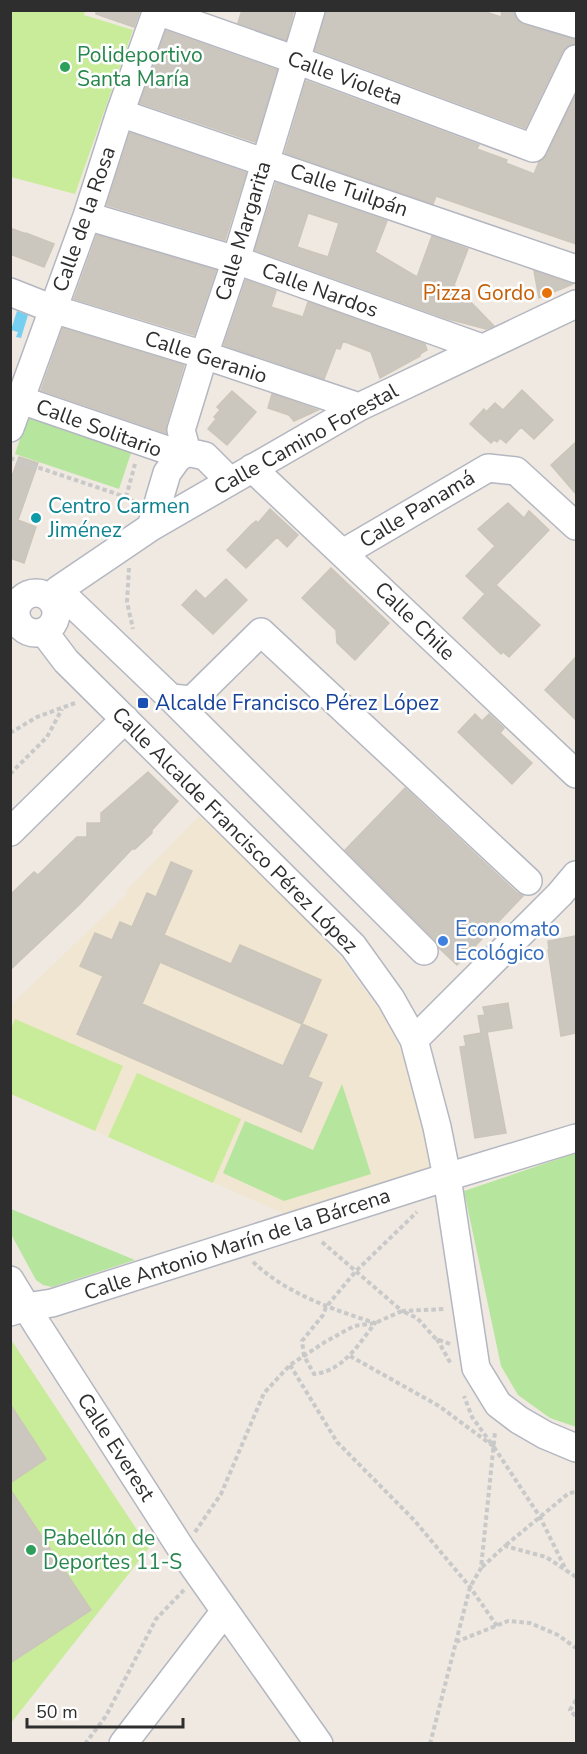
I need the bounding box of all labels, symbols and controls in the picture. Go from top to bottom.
place label: Polideportivo Santa María [77,41,203,93]
street label: Calle Violeta [284,44,406,112]
marker: Polideportivo Santa María [58,60,72,74]
street label: Calle de la Rosa [46,143,122,295]
street label: Calle Tuilpán [286,157,412,223]
street label: Calle Margarita [208,158,278,304]
street label: Calle Nardos [258,256,382,324]
place label: Pizza Gordo [423,279,535,307]
marker: Pizza Gordo [540,286,554,300]
street label: Calle Geranio [141,324,271,390]
street label: Calle Camino Forestal [209,376,404,501]
street label: Calle Solitario [32,392,166,464]
street label: Calle Panamá [354,464,480,554]
place label: Centro Carmen Jiménez [47,492,190,544]
marker: Centro Carmen Jiménez [29,511,43,525]
street label: Calle Chile [369,575,461,667]
place label: Alcalde Francisco Pérez López [155,689,439,717]
marker: Alcalde Francisco Pérez López [136,696,150,710]
street label: Calle Alcalde Francisco Pérez López [106,701,364,959]
place label: Economato Ecológico [455,915,560,967]
marker: Economato Ecológico [436,934,450,948]
street label: Calle Antonio Marín de la Bárcena [80,1181,394,1307]
street label: Calle Everest [71,1388,162,1507]
place label: Pabellón de Deportes 11-S [43,1524,182,1576]
marker: Pabellón de Deportes 11-S [24,1543,38,1557]
scale bar [27,1691,183,1729]
text: 50 m [36,1700,78,1724]

